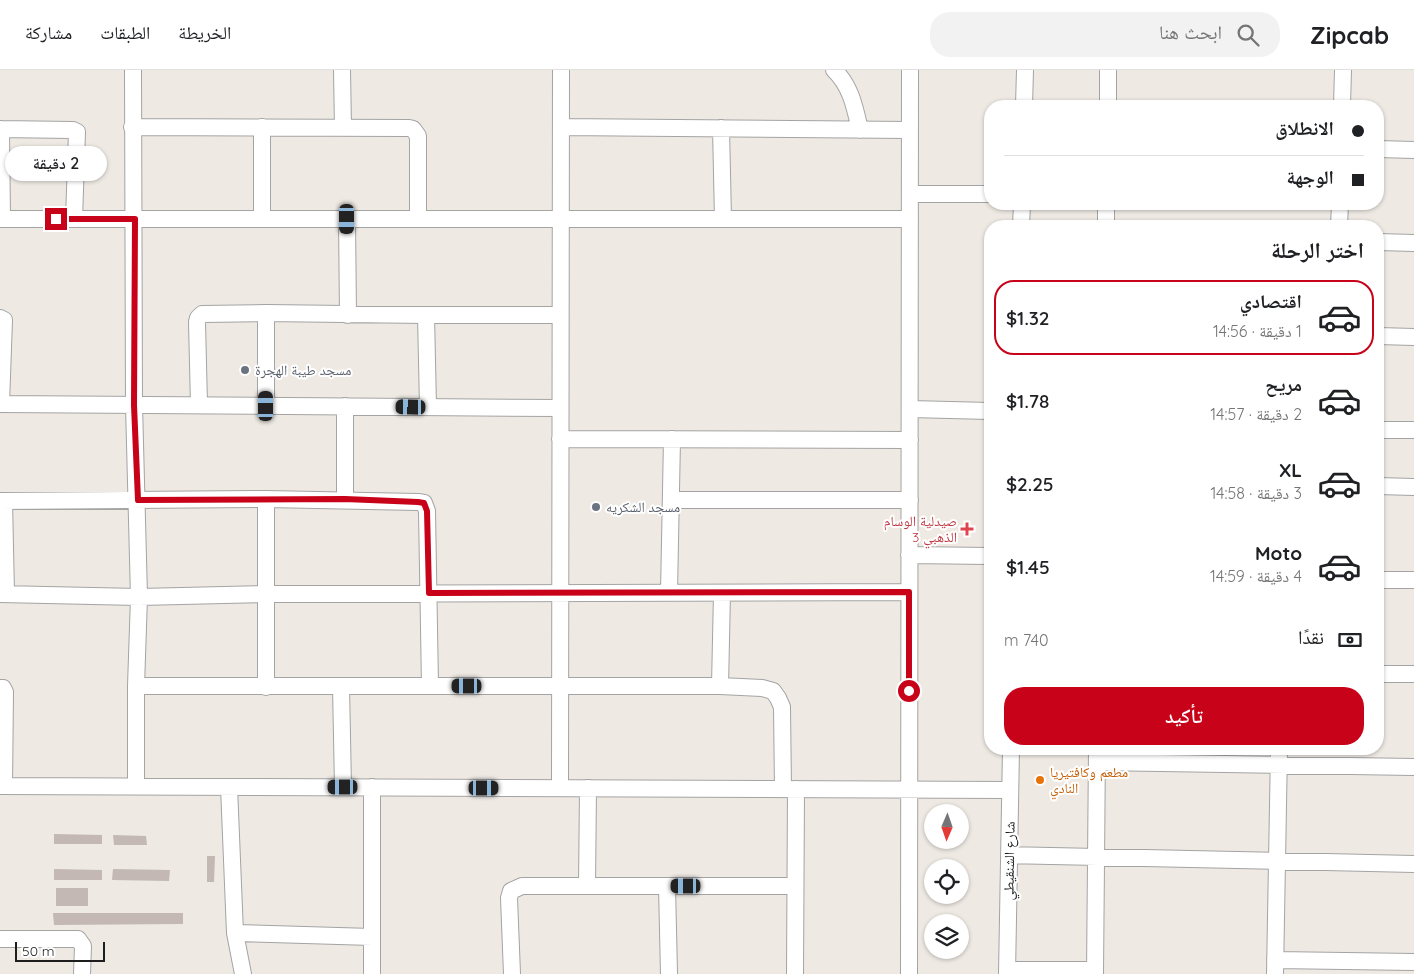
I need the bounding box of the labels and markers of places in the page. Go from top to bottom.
place label: مسجد طيبة الهجرة [255,361,351,379]
marker: مسجد طيبة الهجرة [239,364,251,376]
place label: مسجد الشكريه [606,498,680,516]
marker: مسجد الشكريه [590,501,602,513]
place label: صيدلية الوسام الذهبي 3 [884,512,957,549]
marker: صيدلية الوسام الذهبي 3 [961,523,973,535]
place label: مطعم وكافتيريا النادي [1050,763,1128,800]
marker: مطعم وكافتيريا النادي [1034,774,1046,786]

